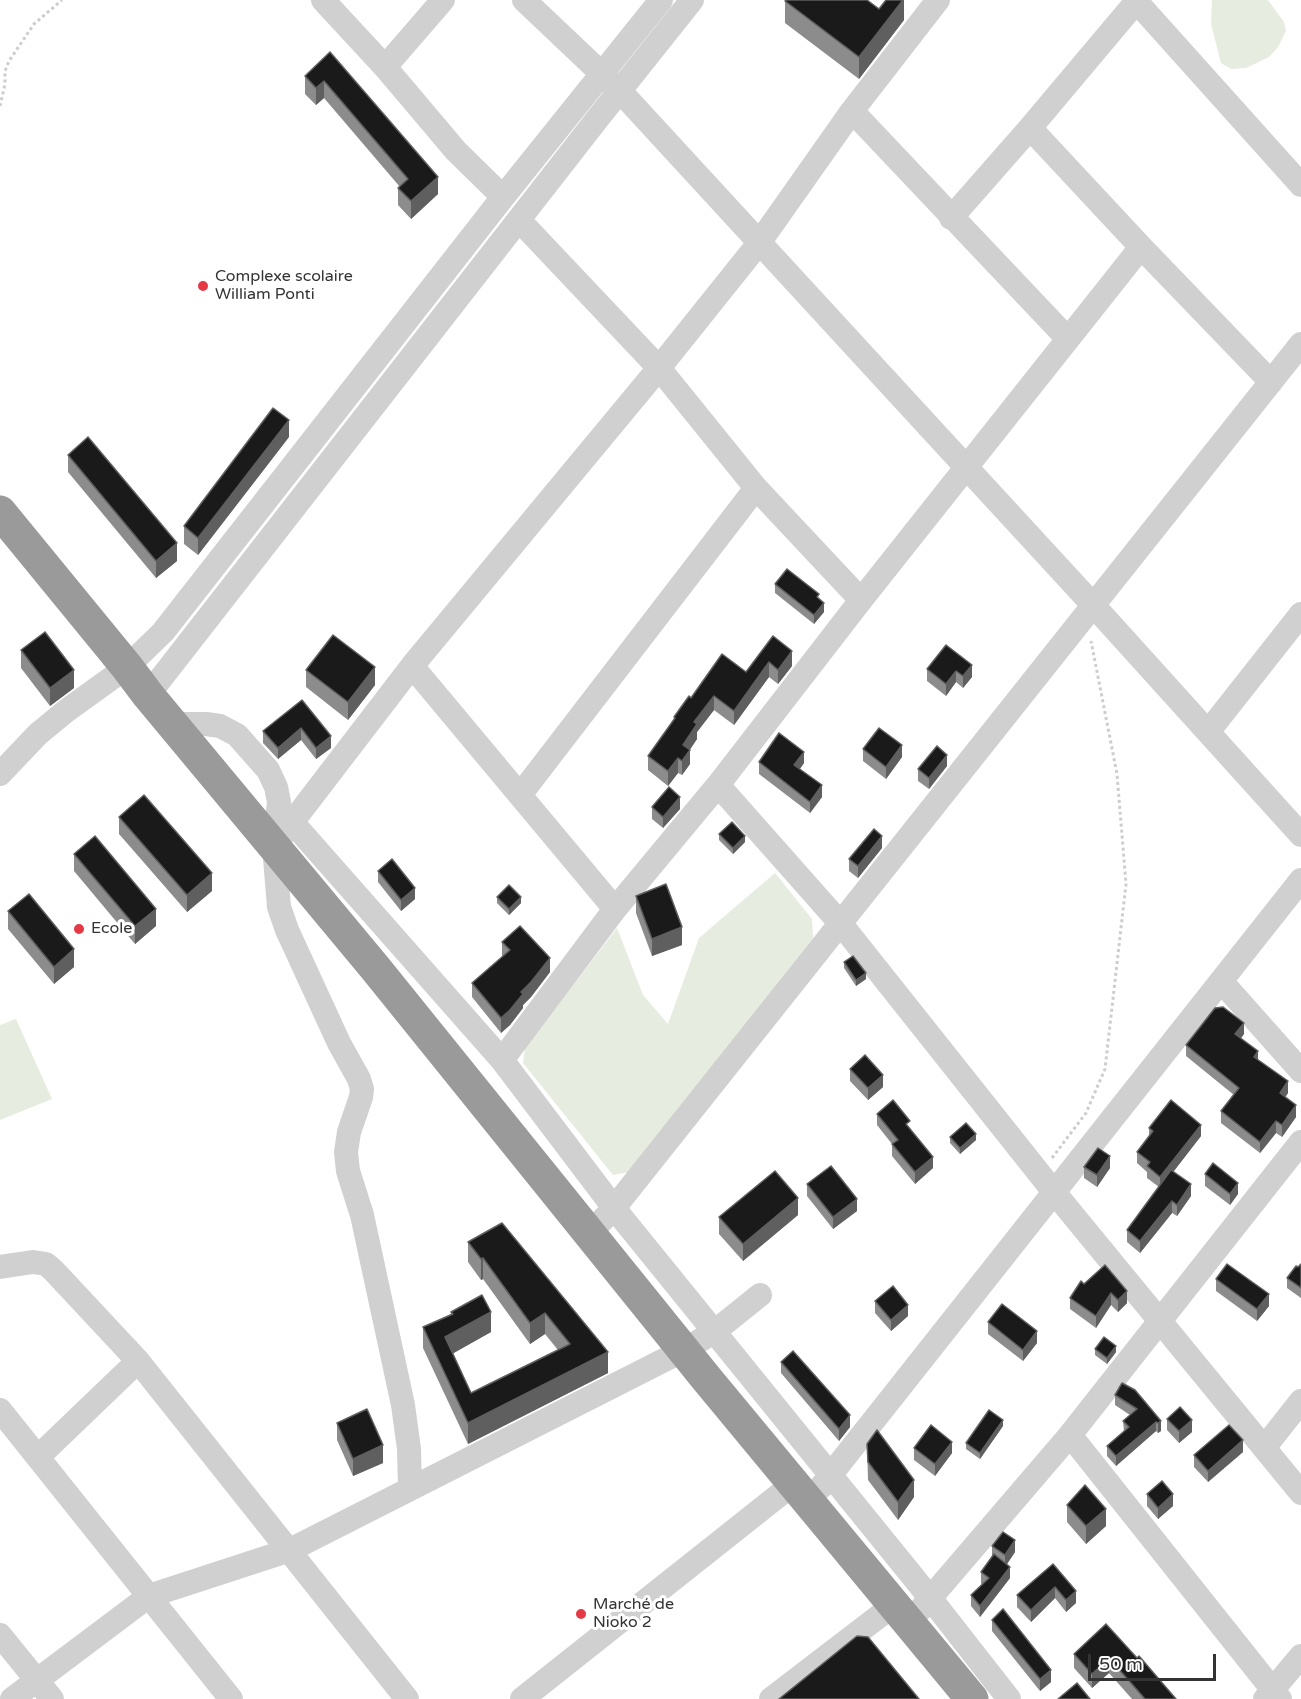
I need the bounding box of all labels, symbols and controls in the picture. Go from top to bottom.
place label: Complexe scolaire William Ponti [215,267,353,305]
marker: Complexe scolaire William Ponti [196,279,210,293]
place label: Ecole [91,919,132,939]
marker: Ecole [72,922,86,936]
place label: Marché de Nioko 2 [593,1595,674,1633]
marker: Marché de Nioko 2 [574,1607,588,1621]
scale bar [1091,1642,1218,1680]
text: 50 m [1099,1653,1143,1675]

